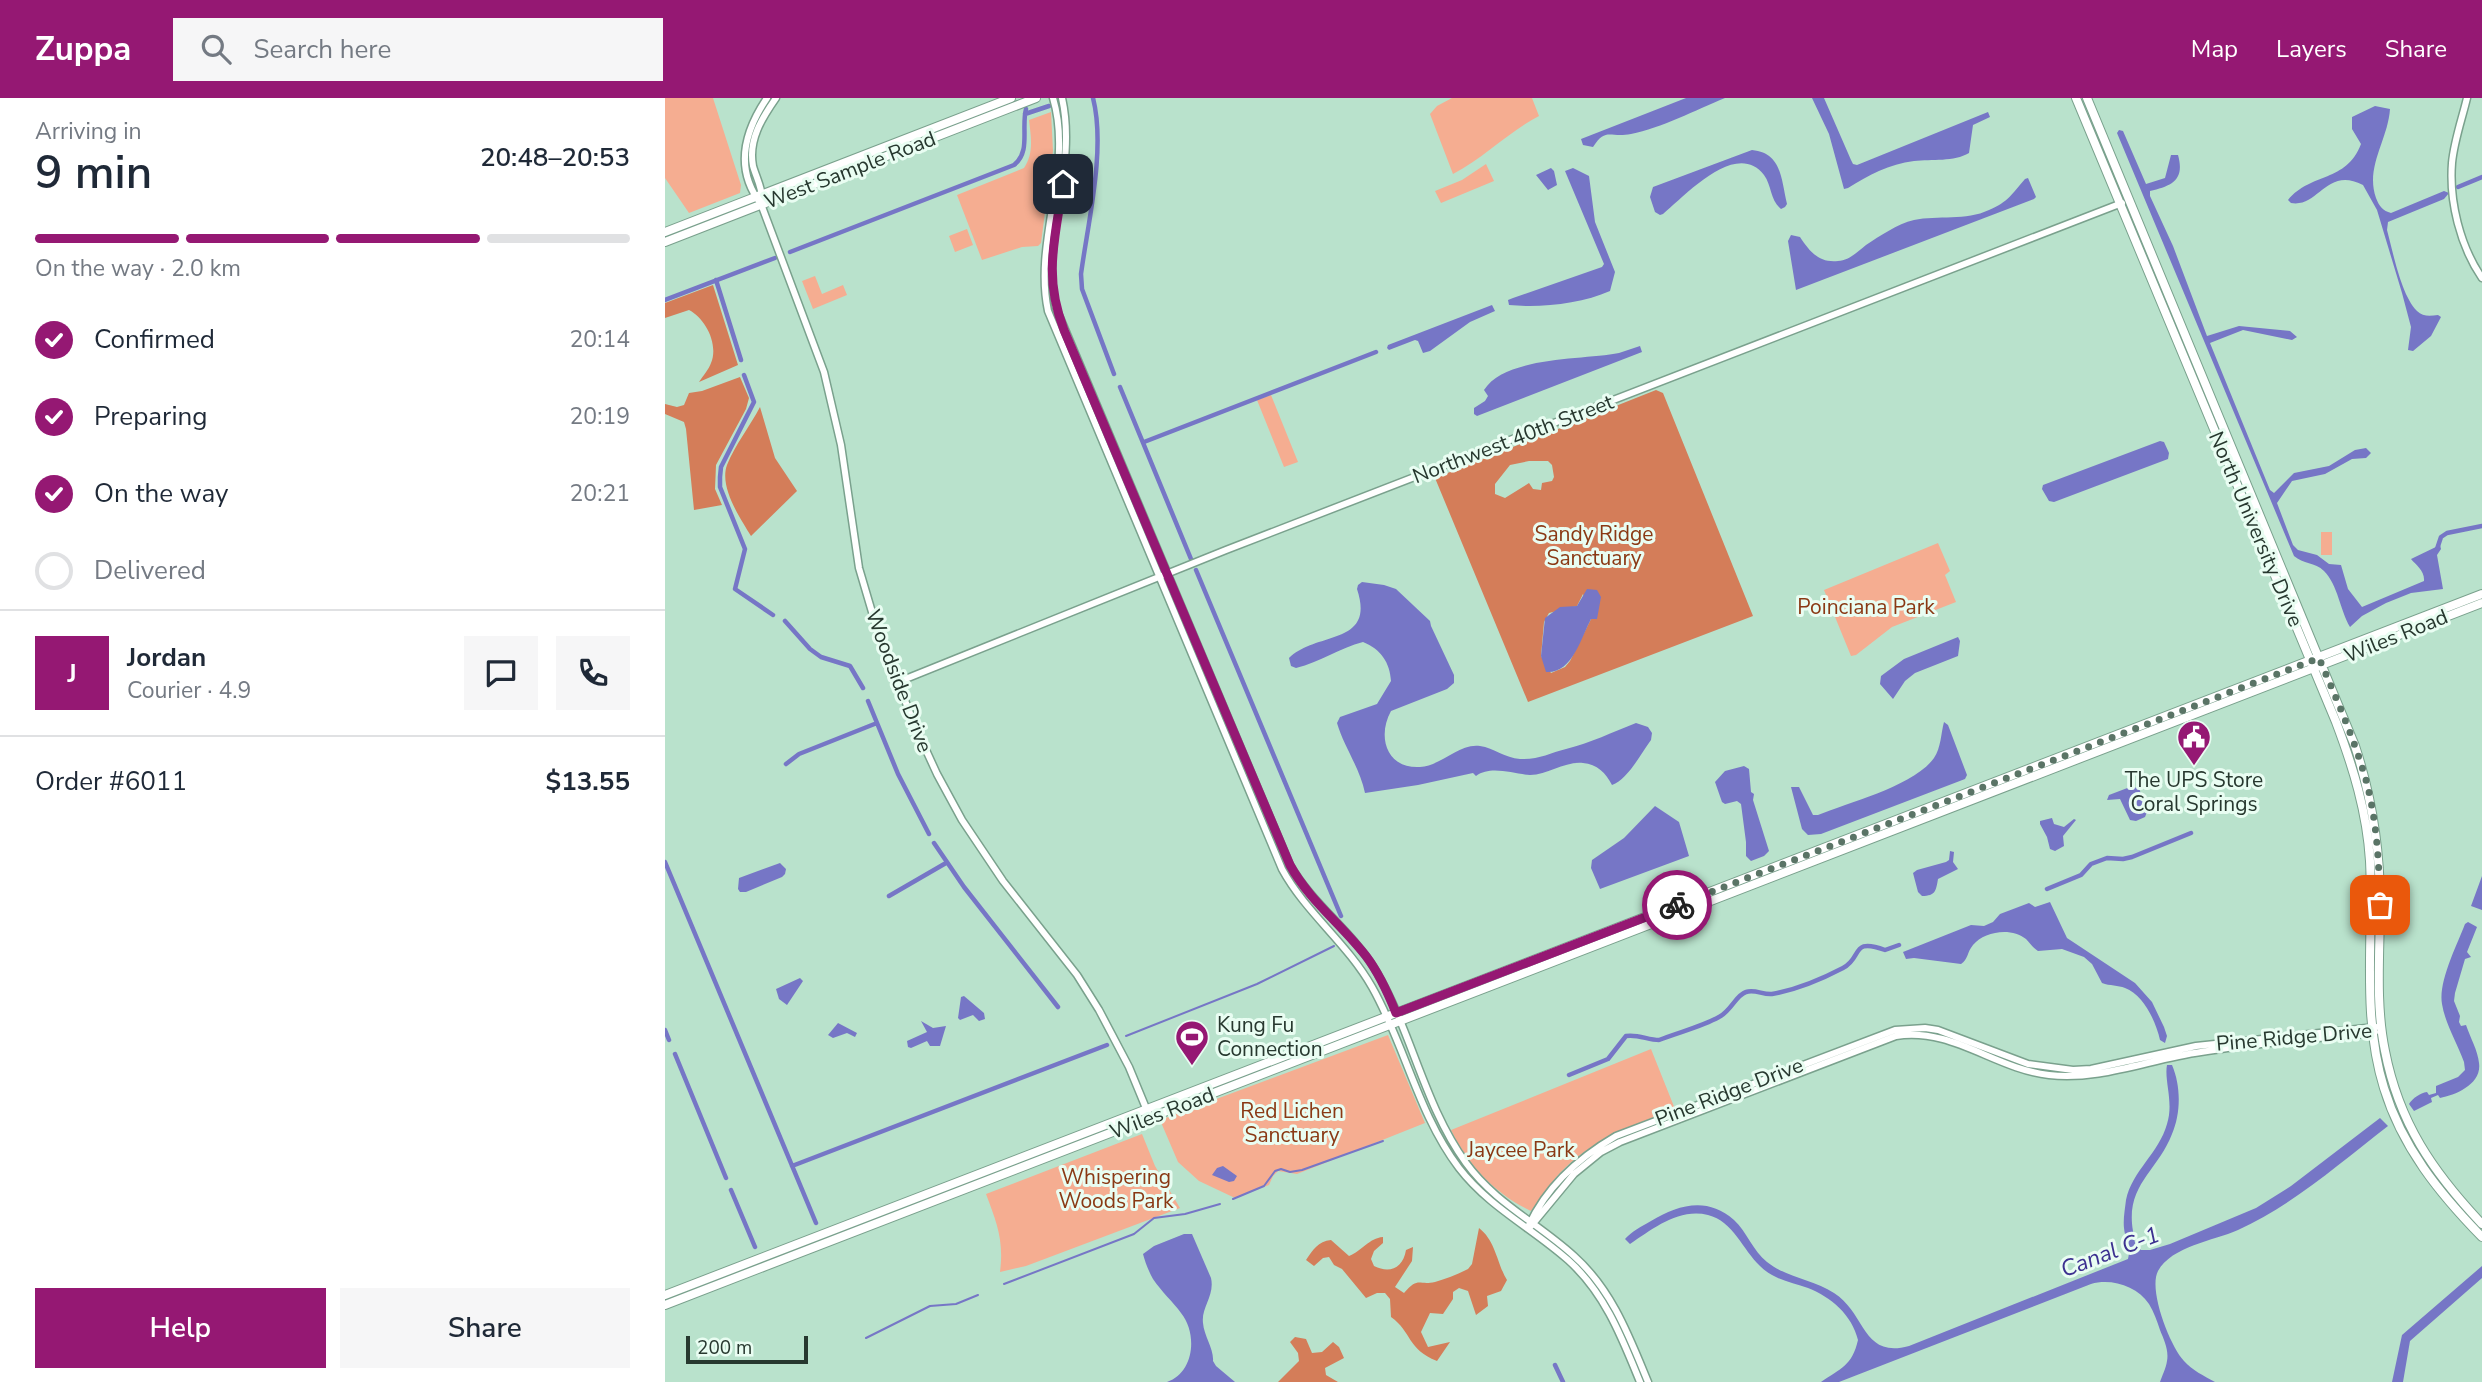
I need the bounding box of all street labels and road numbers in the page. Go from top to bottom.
street label: West Sample Road [760,124,940,216]
street label: Northwest 40th Street [1409,388,1618,490]
street label: North University Drive [2202,427,2310,631]
street label: Wiles Road [2340,602,2452,670]
street label: Woodside Drive [859,605,939,757]
street label: Pine Ridge Drive [2215,1016,2373,1058]
street label: Pine Ridge Drive [1651,1051,1807,1133]
street label: Wiles Road [1106,1080,1218,1146]

